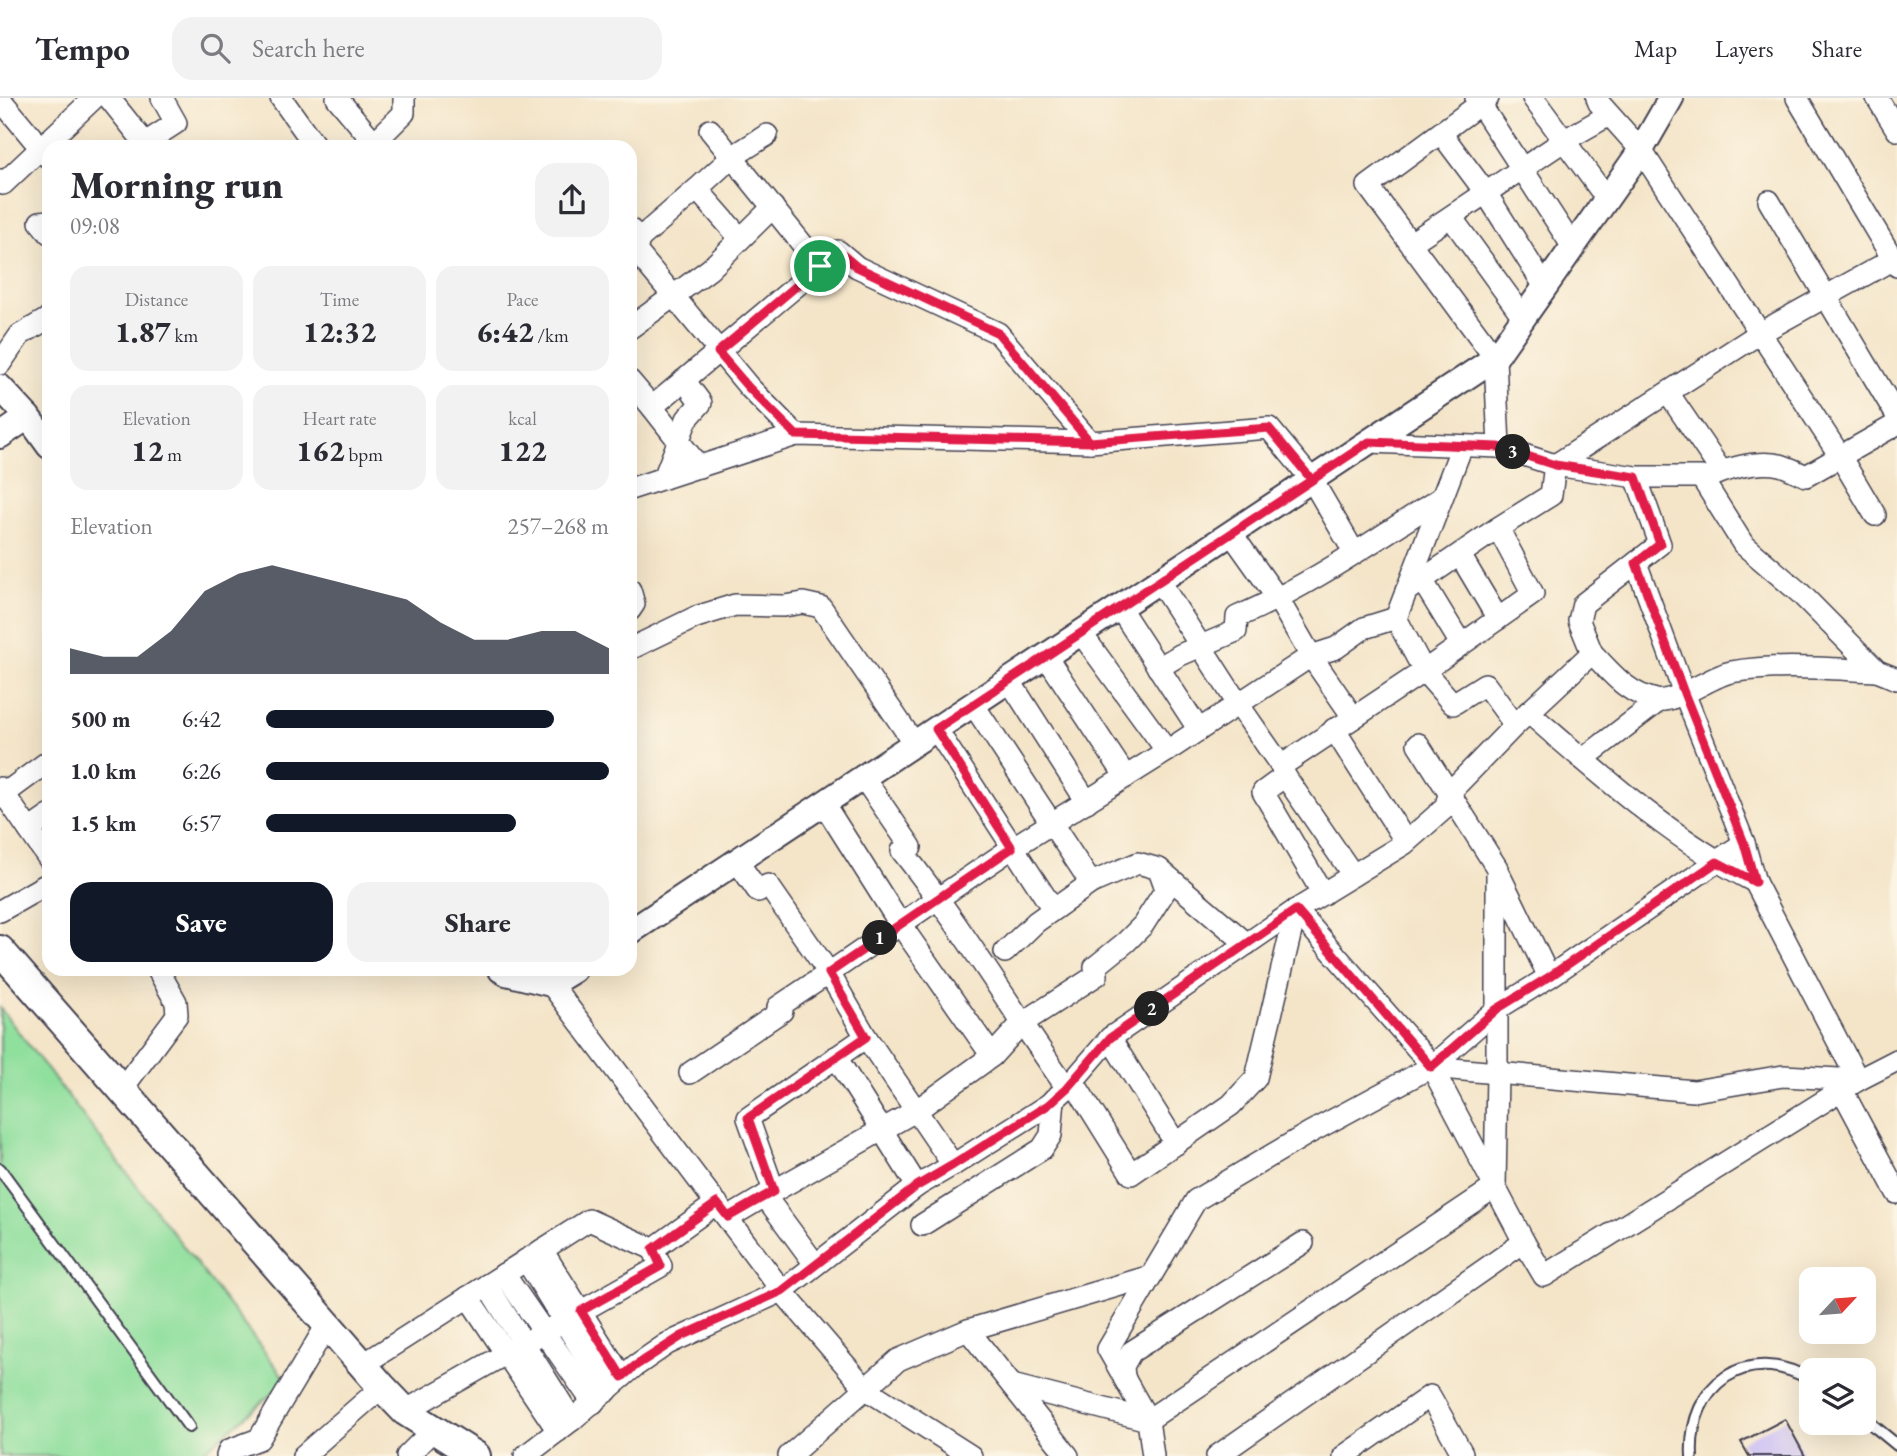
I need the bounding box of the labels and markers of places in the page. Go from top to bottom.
pin [790,236,850,296]
pin: 3 [1496,434,1530,470]
pin: 1 [862,920,898,956]
pin: 2 [1134,992,1170,1026]

